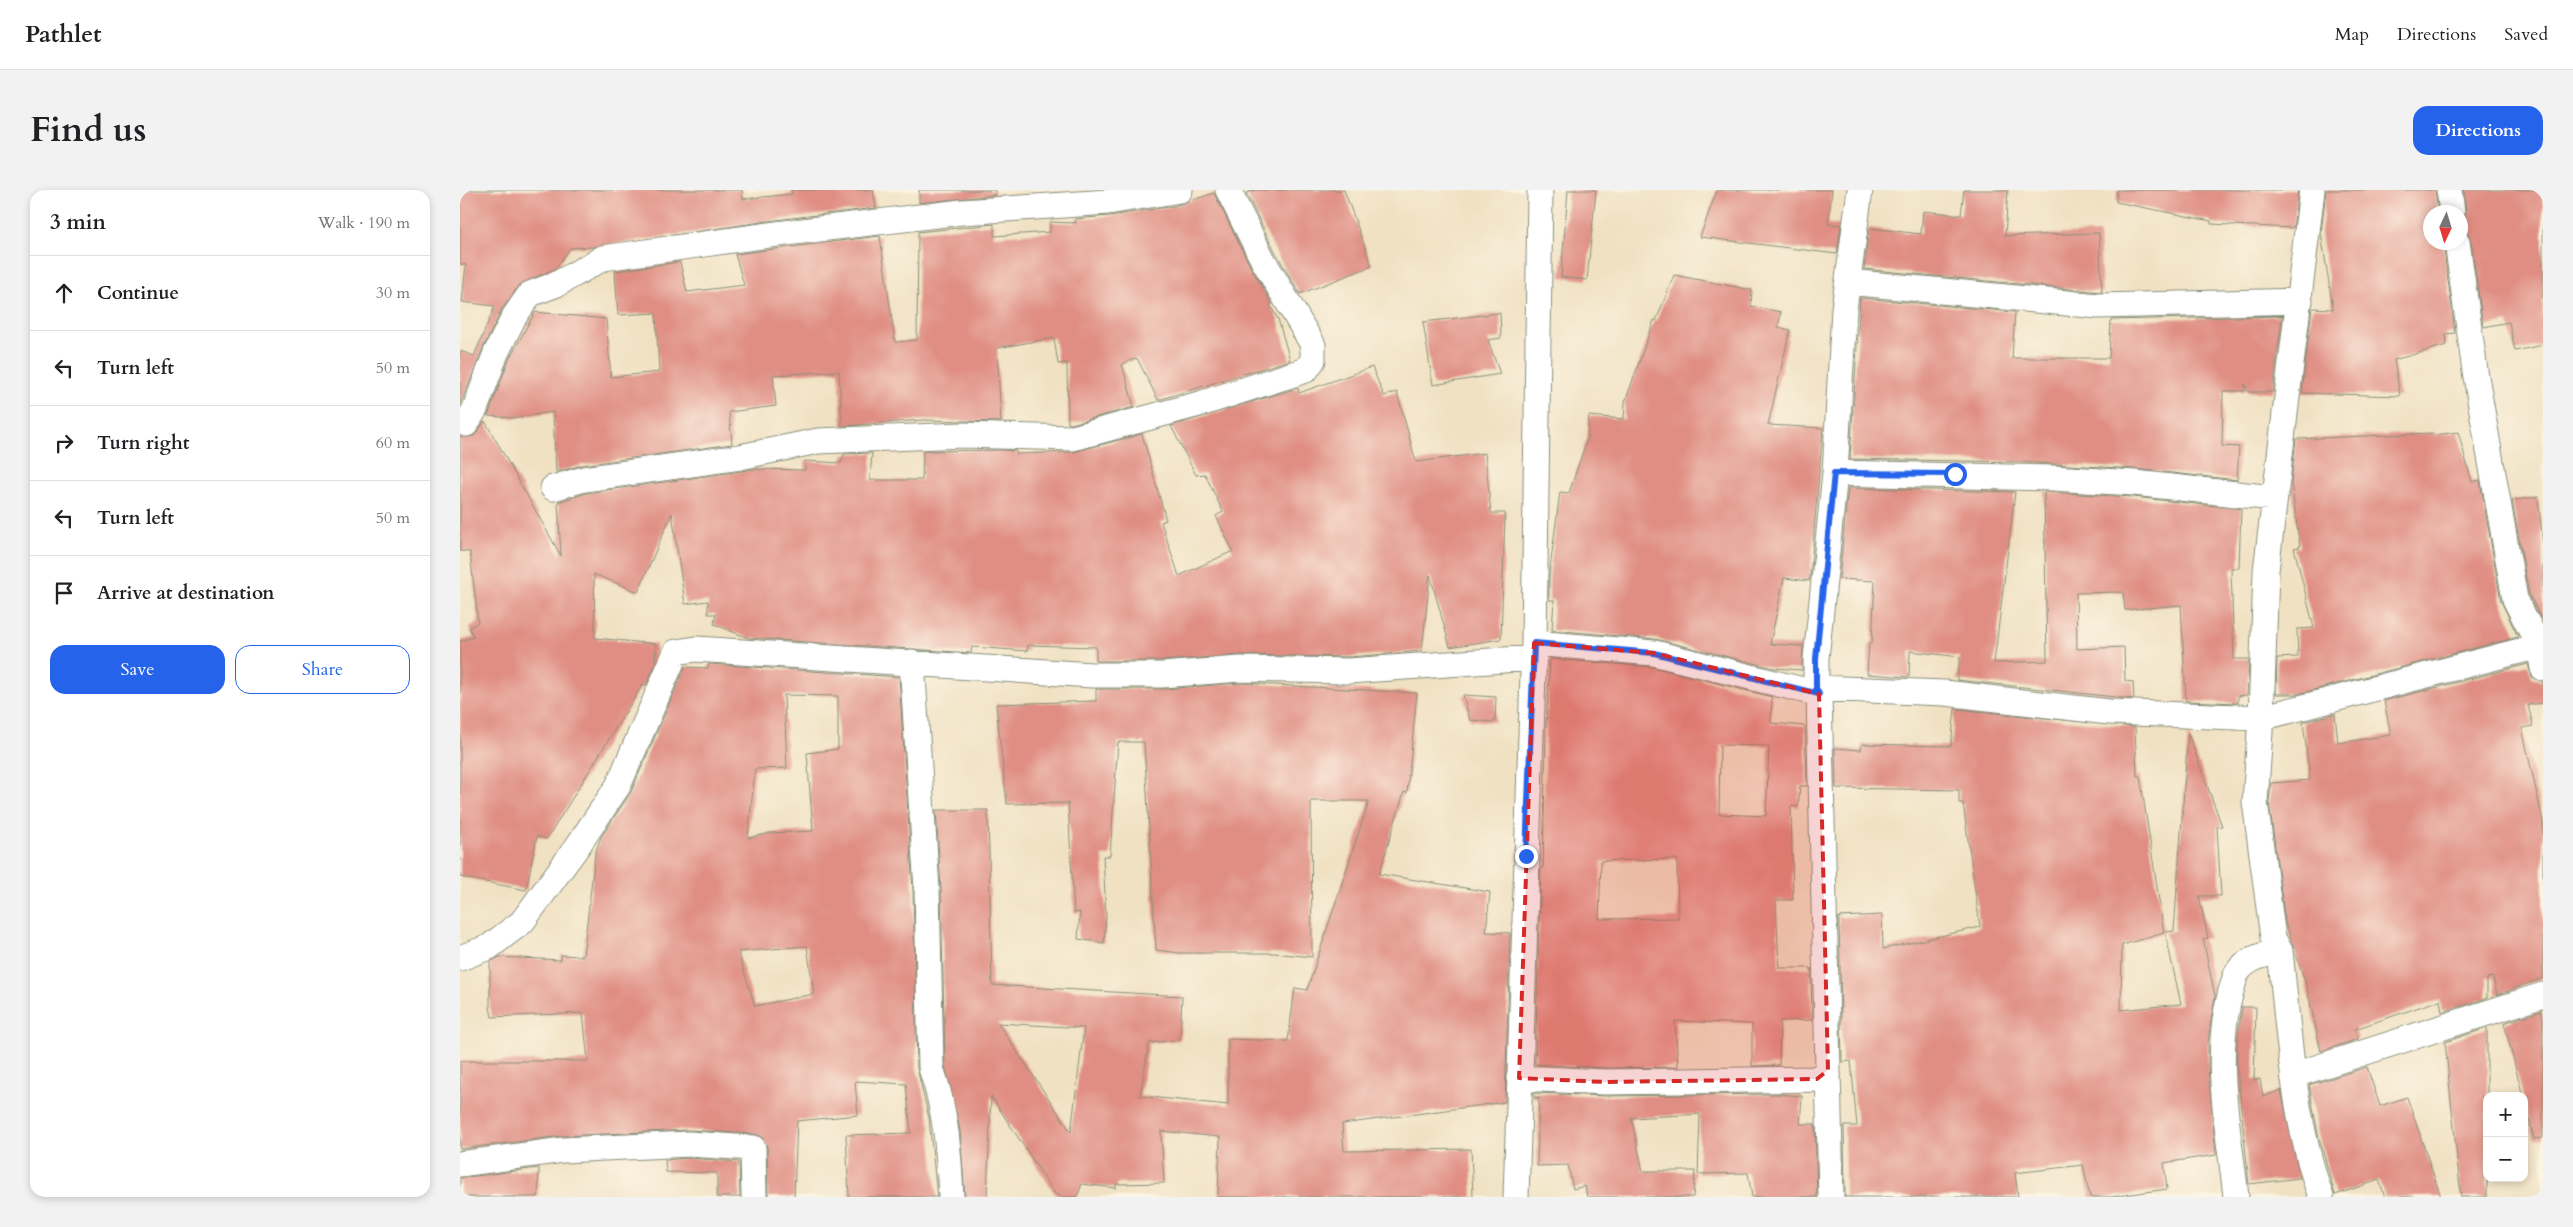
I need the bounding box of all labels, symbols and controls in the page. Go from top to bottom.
text: Pathlet [25,18,102,51]
text: Map [2335,22,2369,47]
text: Directions [2397,22,2476,47]
text: Saved [2504,22,2548,47]
text: Find us [30,106,146,154]
button: Directions [2413,106,2543,155]
north arrow [2423,205,2468,250]
text: 3 min [50,208,106,237]
text: Walk · 190 m [318,212,410,234]
icon: ahead [50,279,78,307]
text: Continue [97,280,179,306]
text: 30 m [376,282,410,304]
icon: left [50,354,78,382]
text: Turn left [97,355,174,381]
text: 50 m [376,357,410,379]
icon: right [50,429,78,457]
text: Turn right [97,430,189,456]
text: 60 m [376,432,410,454]
route start [1944,463,1967,486]
icon: left [50,504,78,532]
text: Turn left [97,505,174,531]
text: 50 m [376,507,410,529]
icon: arrive [50,579,78,607]
text: Arrive at destination [97,580,274,606]
button: Save [50,645,225,694]
button: Share [235,645,410,694]
route end [1515,845,1538,868]
map controls [2483,1092,2528,1182]
button: + [2483,1092,2528,1137]
button: − [2483,1137,2528,1182]

